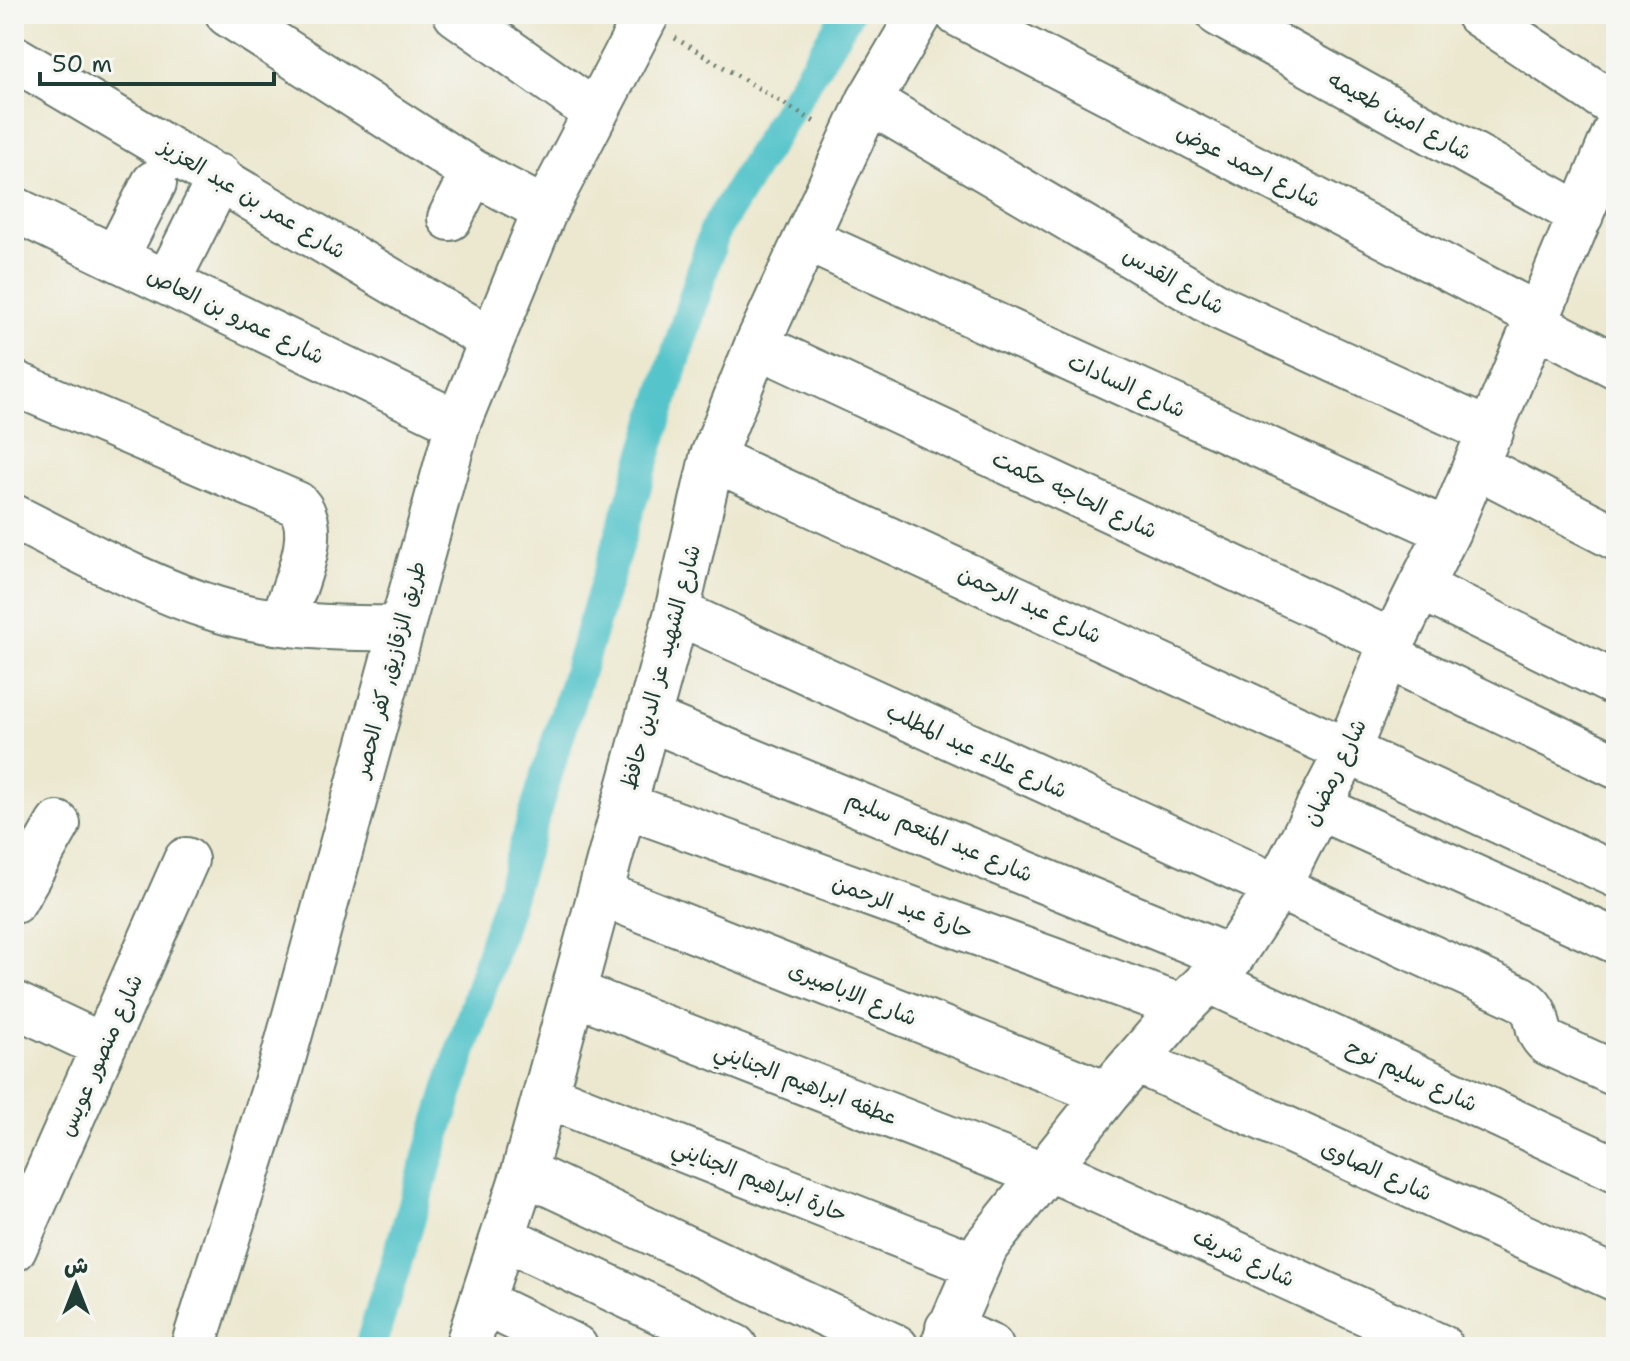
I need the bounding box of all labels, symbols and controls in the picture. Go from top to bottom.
scale bar [40,36,274,86]
text: 50 m [52,48,112,80]
street label: شارع امين طعيمه [1322,64,1477,168]
street label: شارع احمد عوض [1171,117,1326,215]
street label: شارع عمر بن عبد العزيز [152,130,351,266]
street label: شارع القدس [1117,240,1230,322]
street label: شارع عمرو بن العاص [142,260,329,372]
street label: شارع السادات [1063,347,1190,425]
street label: شارع الحاجه حكمت [987,444,1162,546]
street label: شارع الشهيد عز الدين حافظ [614,541,708,793]
street label: طريق الزقازيق, كفر الحصر [346,558,432,783]
street label: شارع عبد الرحمن [953,559,1106,651]
street label: شارع علاء عبد المطلب [881,696,1072,806]
street label: شارع رمضان [1296,714,1374,831]
street label: شارع عبد المنعم سليم [841,784,1037,891]
street label: حارة عبد الرحمن [828,868,977,945]
street label: شارع الاباصيرى [784,955,921,1033]
street label: شارع منصور عويس [52,969,150,1141]
street label: شارع سليم نوح [1340,1032,1482,1120]
street label: عطفه ابراهيم الجنايني [709,1035,901,1136]
street label: حارة ابراهيم الجنايني [666,1132,852,1233]
street label: شارع الصاوى [1316,1133,1437,1209]
street label: شارع شريف [1188,1221,1299,1295]
north arrow [36,1245,116,1325]
text: ش [64,1251,88,1280]

